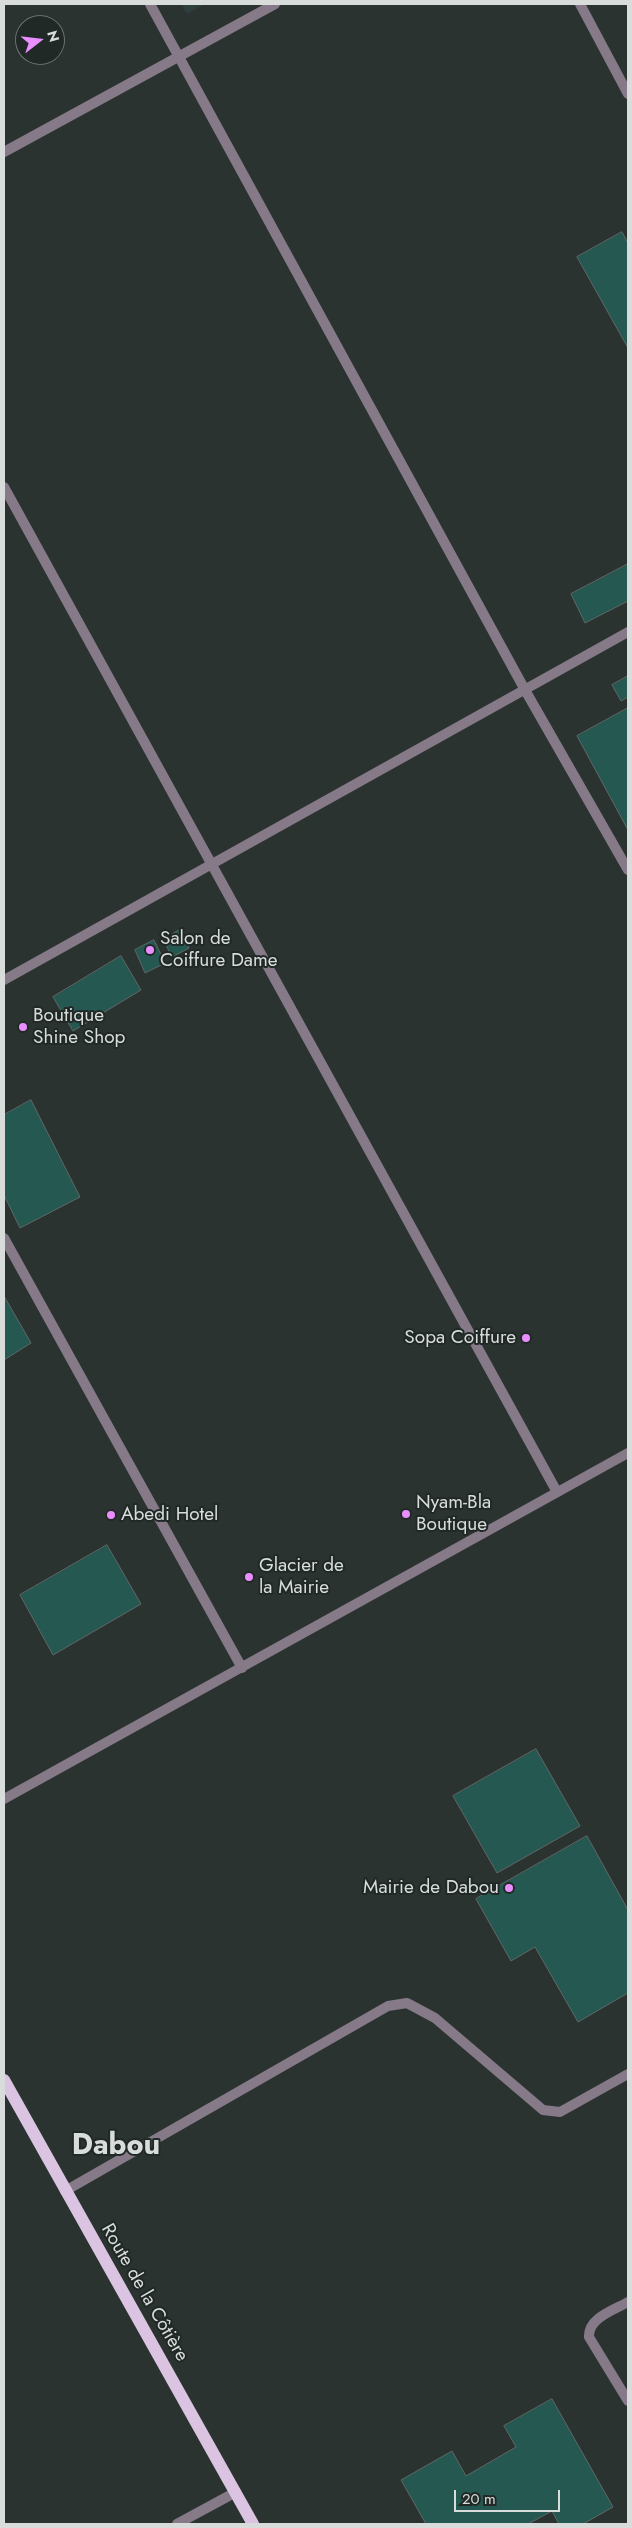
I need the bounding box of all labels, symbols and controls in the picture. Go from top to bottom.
north arrow [15,15,65,65]
text: N [42,28,65,44]
place label: Salon de Coiffure Dame [160,928,278,972]
marker: Salon de Coiffure Dame [144,944,156,956]
place label: Boutique Shine Shop [33,1005,125,1049]
marker: Boutique Shine Shop [17,1021,29,1033]
place label: Sopa Coiffure [404,1327,516,1349]
marker: Sopa Coiffure [520,1332,532,1344]
place label: Nyam-Bla Boutique [416,1492,491,1536]
place label: Abedi Hotel [121,1504,218,1526]
marker: Nyam-Bla Boutique [400,1508,412,1520]
marker: Abedi Hotel [105,1509,117,1521]
place label: Glacier de la Mairie [259,1555,344,1599]
marker: Glacier de la Mairie [243,1571,255,1583]
place label: Mairie de Dabou [363,1877,499,1899]
marker: Mairie de Dabou [503,1882,515,1894]
district label: Dabou [72,2130,160,2164]
street label: Route de la Côtière [95,2220,193,2366]
scale bar [457,2480,563,2512]
text: 20 m [462,2488,496,2510]

